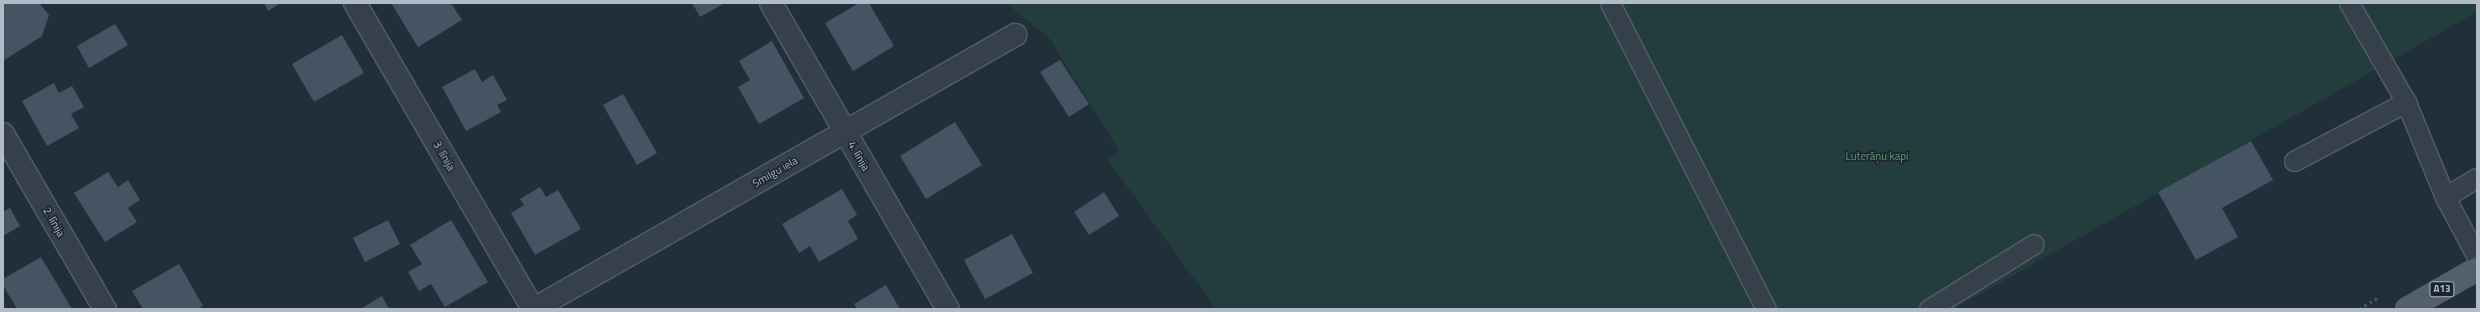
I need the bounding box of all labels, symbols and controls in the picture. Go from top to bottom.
street label: 3. līnija [430,139,458,173]
street label: 4. līnija [845,139,873,173]
park label: Luterāņu kapi [1846,149,1908,163]
street label: Smilgu iela [750,154,800,190]
street label: 2. līnija [40,205,68,239]
road number: A13 [2429,281,2455,297]

